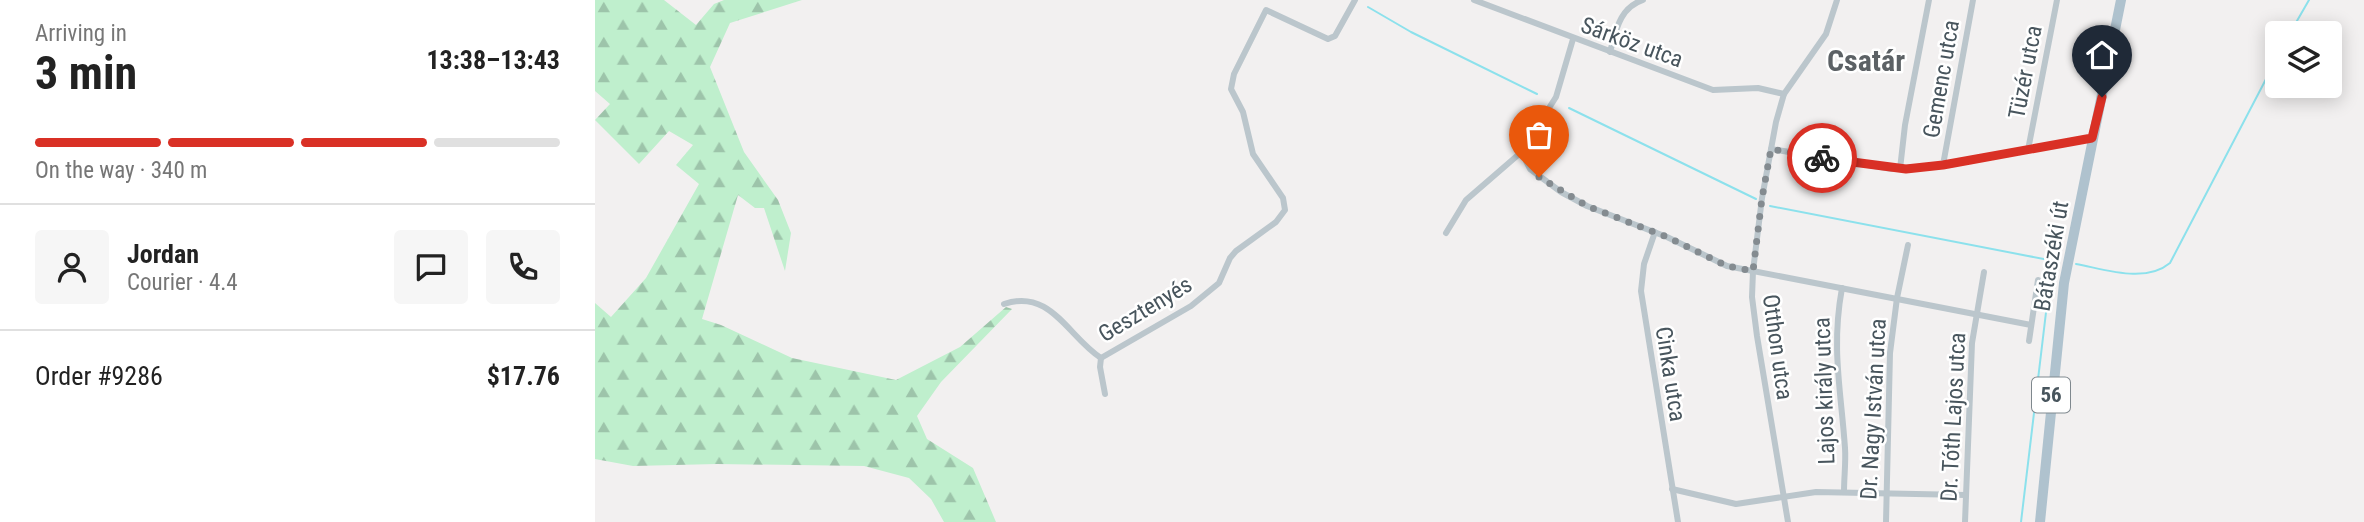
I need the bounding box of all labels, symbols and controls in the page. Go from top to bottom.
street label: Sárköz utca [1577,12,1687,73]
street label: Gemenc utca [1918,18,1965,140]
text: Arriving in [35,20,127,47]
map controls [2265,21,2342,98]
button: layers [2265,21,2342,98]
street label: Tüzér utca [2003,23,2048,121]
pin [2072,25,2132,97]
icon: home [2083,36,2121,74]
district label: Csatár [1827,43,1905,78]
text: 13:38–13:43 [426,45,560,75]
text: 3 min [35,46,137,100]
pin [1509,105,1569,177]
icon: bag [1520,116,1558,154]
courier [1787,123,1857,193]
icon: bike [1803,139,1841,177]
text: On the way · 340 m [35,157,207,184]
street label: Bátaszéki út [2029,199,2074,313]
button: person [35,230,109,304]
button: chat [394,230,468,304]
button: phone [486,230,560,304]
text: Jordan [127,239,199,269]
text: Courier · 4.4 [127,269,238,296]
street label: Gesztenyés [1094,271,1197,348]
street label: Otthon utca [1757,293,1798,401]
street label: Lajos király utca [1808,317,1841,465]
street label: Dr. Nagy István utca [1855,318,1892,500]
street label: Cinka utca [1650,325,1691,423]
street label: Dr. Tóth Lajos utca [1936,332,1971,502]
text: Order #9286 [35,361,163,391]
text: $17.76 [487,361,560,391]
road number: 56 [2032,378,2070,412]

